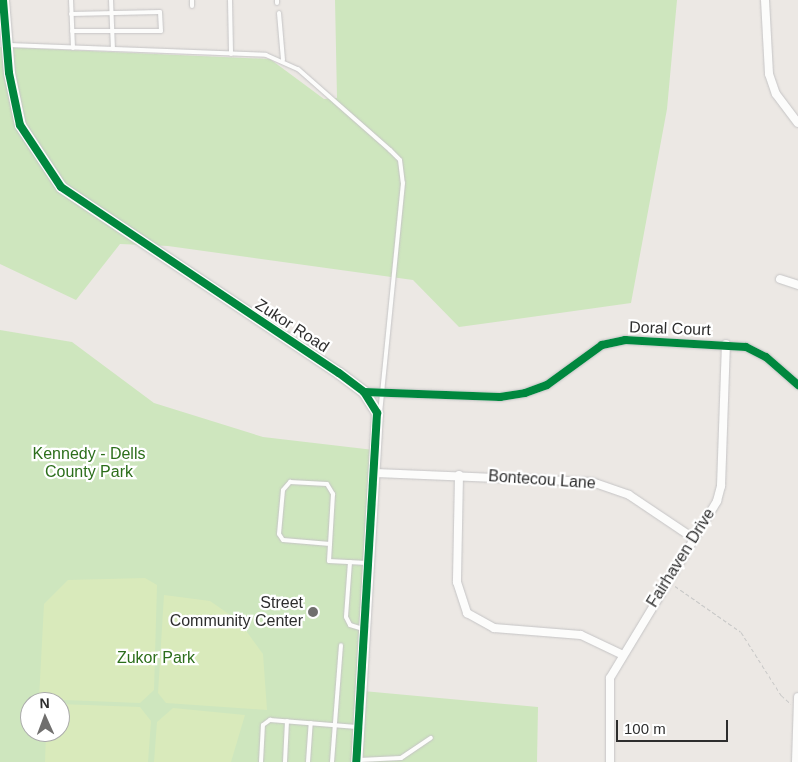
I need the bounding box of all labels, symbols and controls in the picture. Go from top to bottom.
street label: Zukor Road [252,295,332,357]
street label: Doral Court [629,318,711,340]
park label: Kennedy - Dells County Park [33,444,145,482]
street label: Bontecou Lane [488,467,596,493]
street label: Fairhaven Drive [643,505,719,611]
place label: Street Community Center [170,593,303,631]
marker: Street Community Center [307,606,319,618]
park label: Zukor Park [117,648,195,668]
north arrow [20,692,70,742]
text: N [39,695,50,711]
scale bar [618,710,730,742]
text: 100 m [624,720,666,737]

